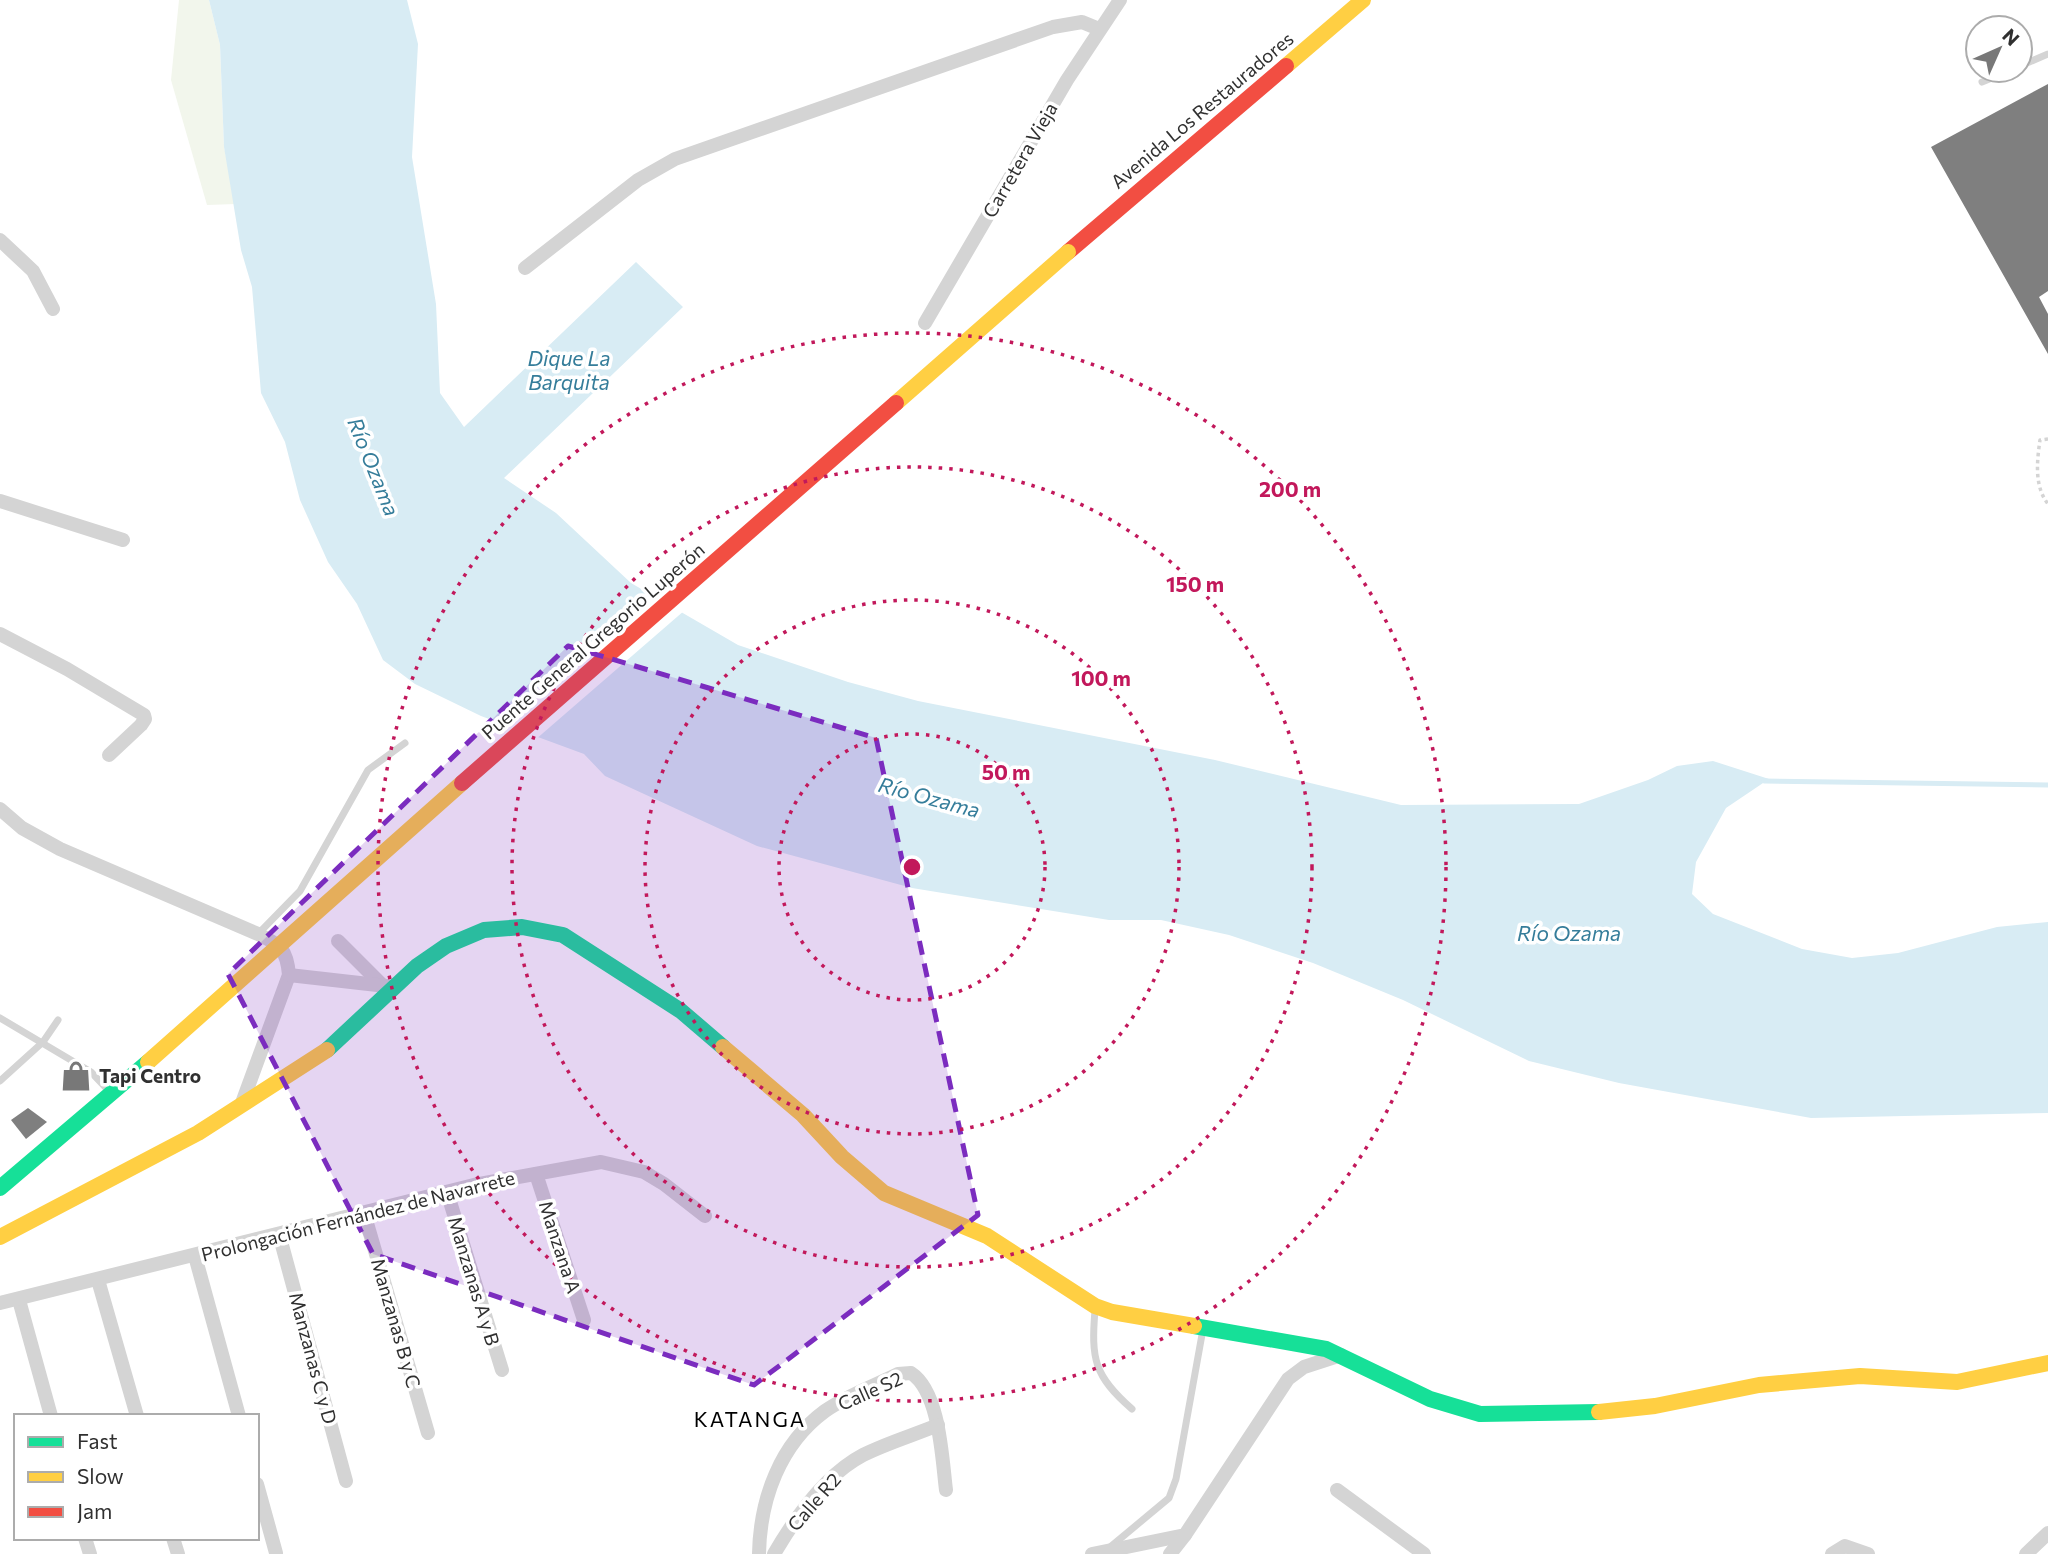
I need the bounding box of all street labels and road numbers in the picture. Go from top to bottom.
street label: Avenida Los Restauradores [1106,27,1298,193]
street label: Carretera Vieja [977,98,1062,221]
street label: Puente General Gregorio Luperón [477,538,709,744]
street label: Prolongación Fernández de Navarrete [199,1165,517,1266]
street label: Manzana A [535,1198,586,1296]
street label: Manzanas A y B [444,1214,505,1348]
street label: Manzanas B y C [367,1255,426,1390]
street label: Manzanas C y D [285,1289,342,1426]
street label: Calle S2 [834,1366,906,1415]
street label: Calle R2 [782,1468,845,1535]

